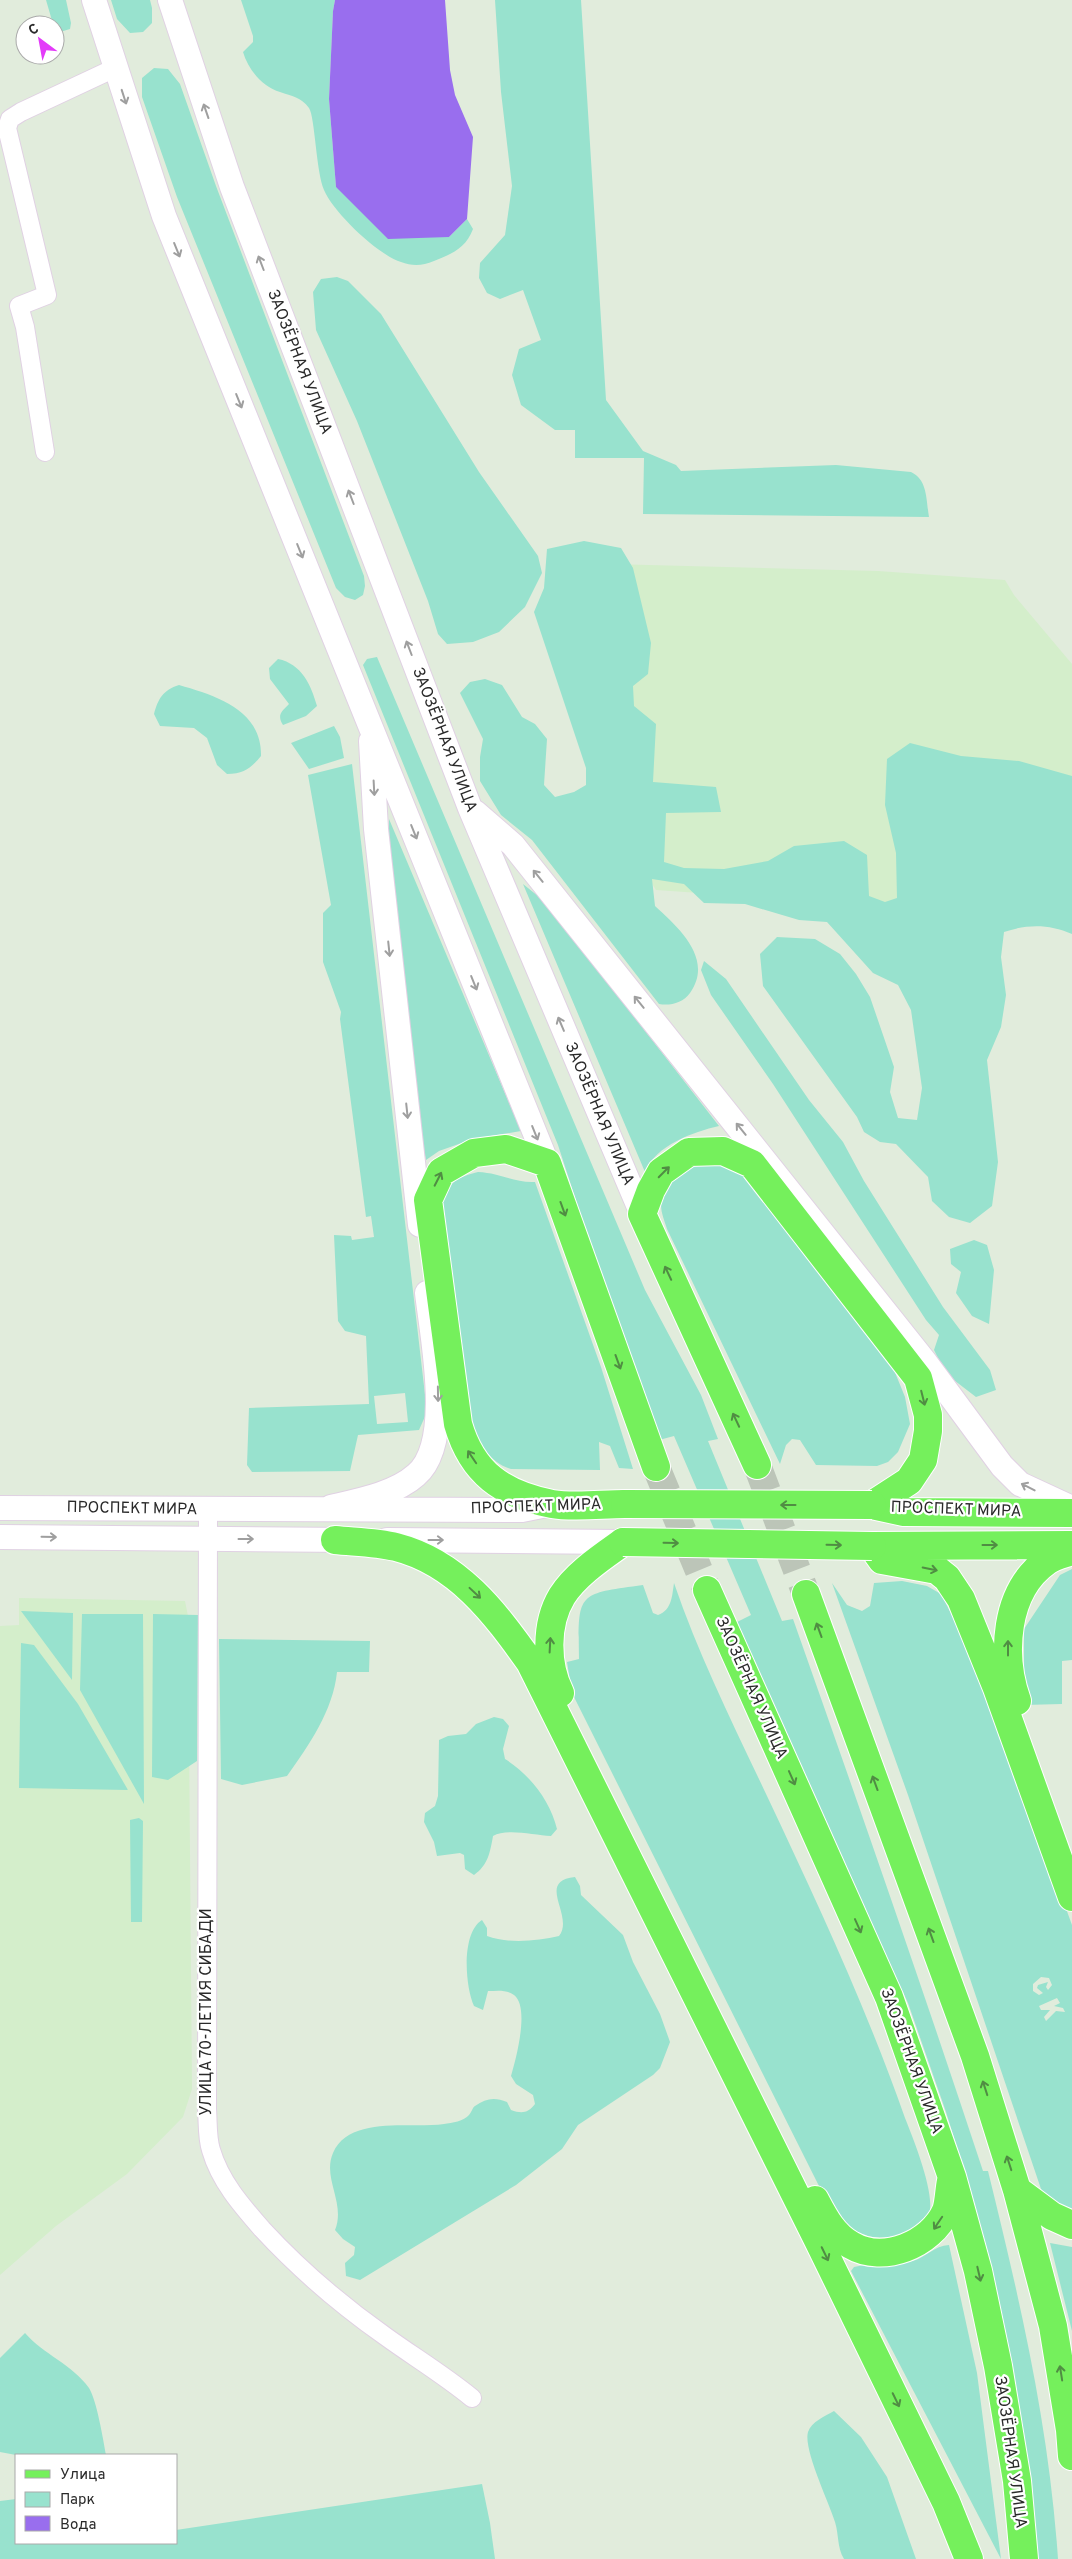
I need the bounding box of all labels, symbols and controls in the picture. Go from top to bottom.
north arrow [15,15,65,65]
text: С [26,21,42,40]
one-way arrow [120,88,129,104]
one-way arrow [200,103,210,119]
one-way arrow [173,242,183,257]
one-way arrow [256,256,265,272]
street label: ЗАОЗЁРНАЯ УЛИЦА [262,286,338,437]
one-way arrow [235,393,244,408]
one-way arrow [345,490,355,505]
one-way arrow [296,543,305,558]
one-way arrow [404,641,413,657]
street label: ЗАОЗЁРНАЯ УЛИЦА [407,664,483,815]
one-way arrow [369,779,378,795]
one-way arrow [410,824,419,839]
one-way arrow [532,870,543,883]
one-way arrow [384,941,394,957]
one-way arrow [471,975,480,990]
one-way arrow [634,996,645,1009]
one-way arrow [556,1017,565,1032]
street label: ЗАОЗЁРНАЯ УЛИЦА [560,1039,640,1189]
one-way arrow [402,1103,412,1119]
one-way arrow [736,1123,747,1136]
one-way arrow [531,1125,540,1140]
one-way arrow [658,1166,670,1178]
one-way arrow [433,1172,443,1187]
one-way arrow [559,1201,568,1216]
one-way arrow [663,1266,673,1281]
one-way arrow [614,1354,623,1370]
one-way arrow [433,1386,442,1402]
one-way arrow [919,1390,928,1406]
one-way arrow [731,1413,741,1428]
one-way arrow [467,1450,477,1464]
one-way arrow [1021,1482,1036,1491]
street label: ПРОСПЕКТ МИРА [470,1495,602,1519]
street label: ПРОСПЕКТ МИРА [66,1498,198,1520]
street label: ПРОСПЕКТ МИРА [890,1498,1022,1522]
one-way arrow [780,1500,796,1510]
one-way arrow [40,1532,56,1542]
one-way arrow [238,1534,254,1544]
one-way arrow [428,1535,444,1545]
one-way arrow [663,1538,679,1548]
one-way arrow [826,1540,842,1550]
one-way arrow [982,1540,998,1549]
one-way arrow [921,1565,937,1574]
one-way arrow [468,1587,481,1599]
street label: ЗАОЗЁРНАЯ УЛИЦА [711,1613,793,1762]
one-way arrow [814,1623,823,1638]
one-way arrow [545,1637,554,1653]
one-way arrow [1003,1640,1013,1656]
one-way arrow [787,1770,797,1785]
one-way arrow [870,1776,879,1791]
street label: УЛИЦА 70-ЛЕТИЯ СИБАДИ [197,1908,217,2116]
one-way arrow [854,1918,864,1933]
one-way arrow [926,1928,935,1944]
street label: ЗАОЗЁРНАЯ УЛИЦА [875,1985,949,2137]
one-way arrow [980,2081,990,2097]
one-way arrow [1003,2155,1013,2171]
one-way arrow [933,2216,943,2230]
one-way arrow [821,2246,830,2261]
one-way arrow [975,2266,984,2282]
one-way arrow [1056,2366,1066,2382]
street label: ЗАОЗЁРНАЯ УЛИЦА [989,2374,1033,2530]
one-way arrow [892,2392,901,2407]
legend [15,2454,178,2544]
text: Улица [60,2466,105,2485]
text: Парк [60,2491,95,2510]
text: Вода [60,2516,96,2535]

